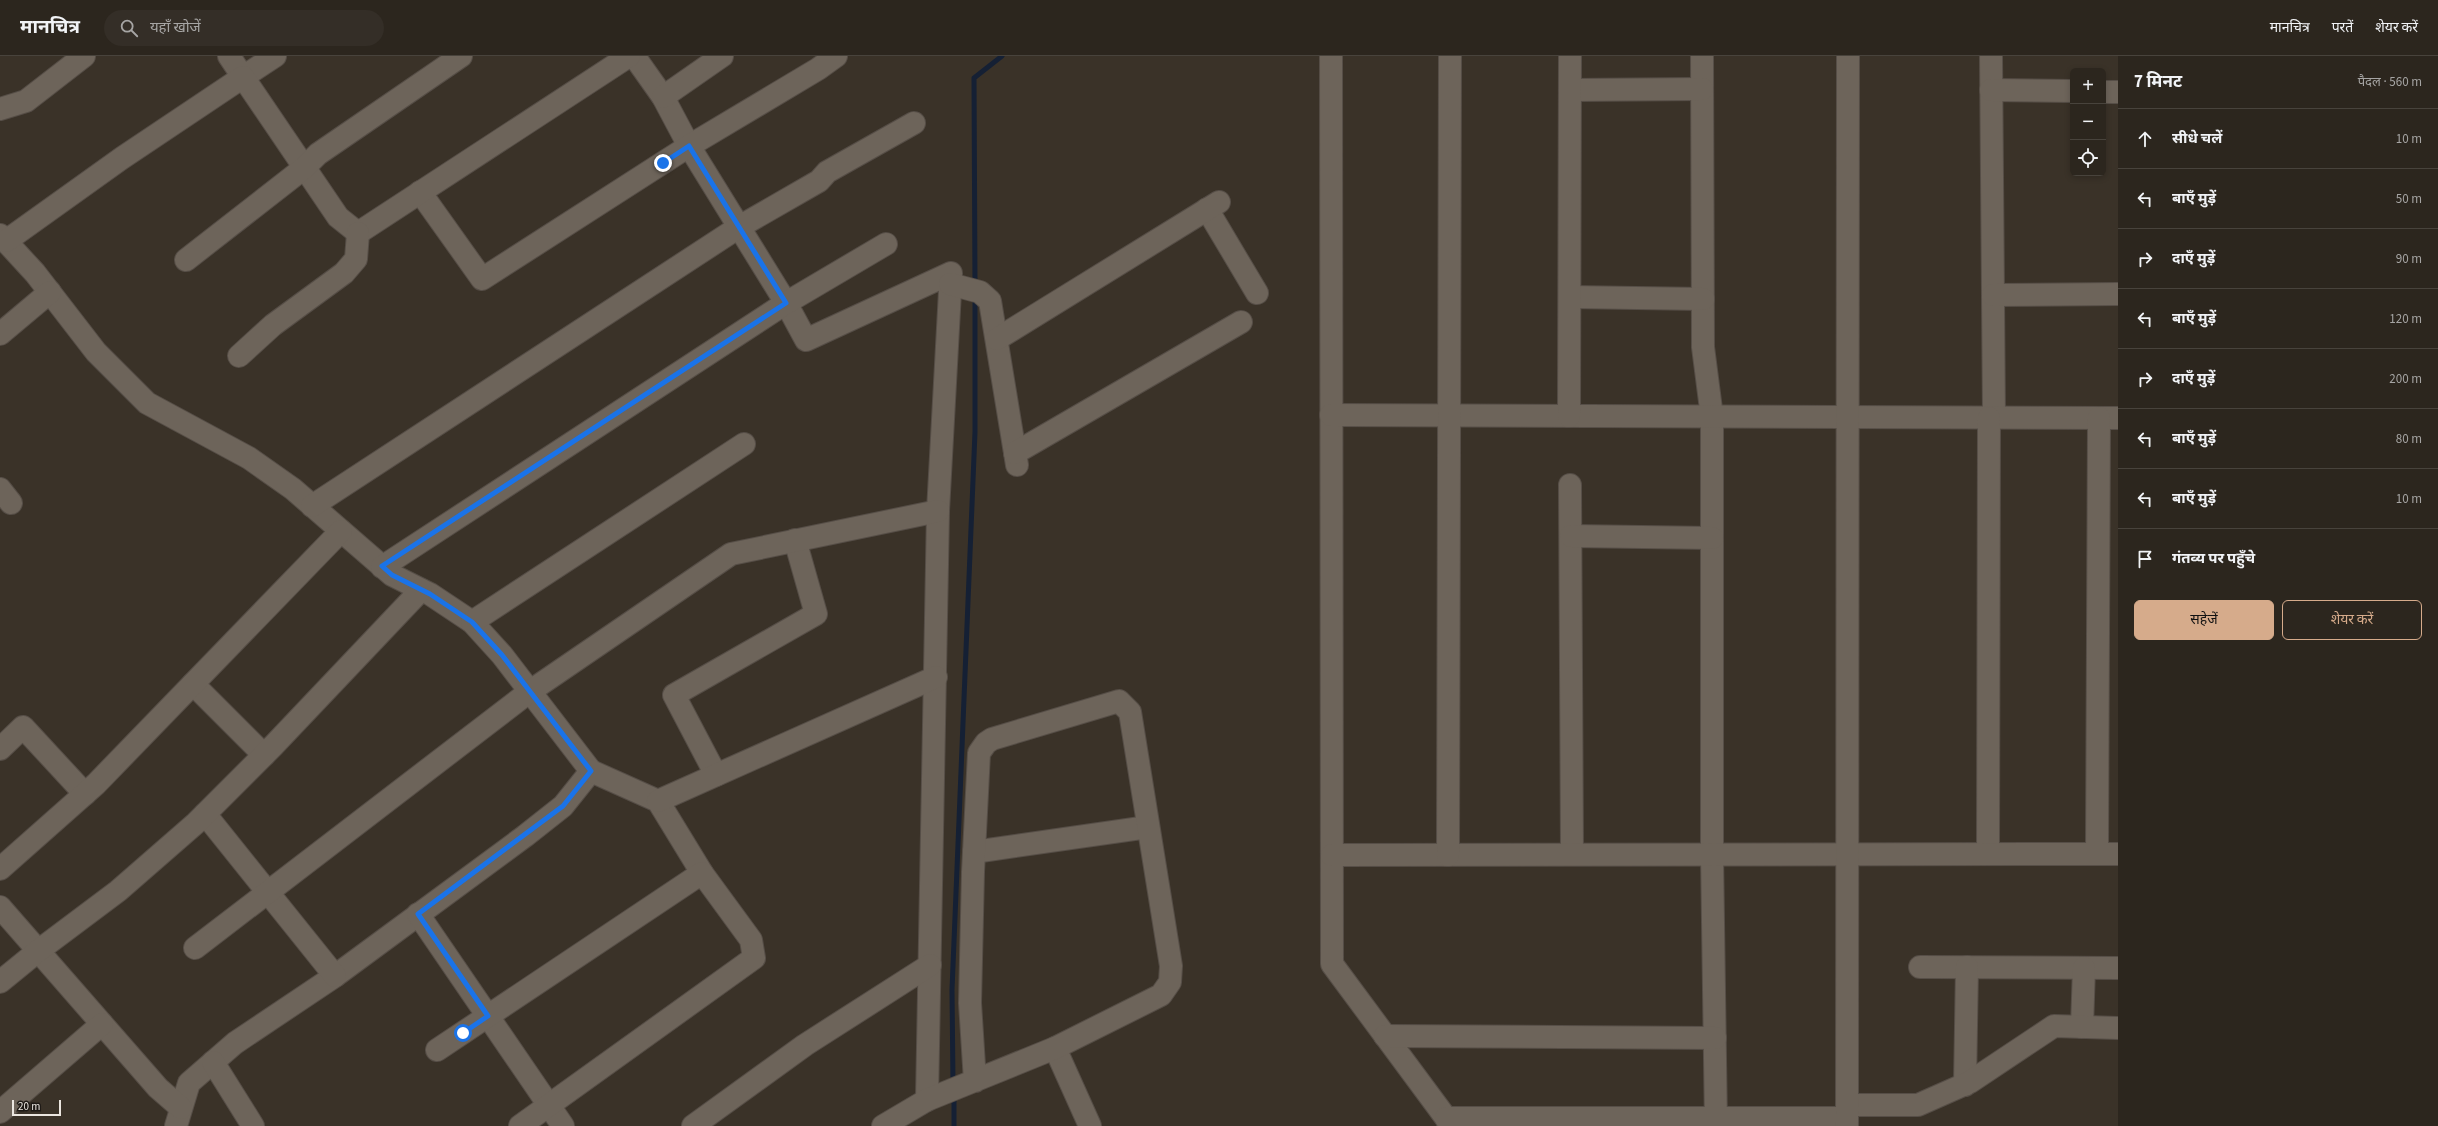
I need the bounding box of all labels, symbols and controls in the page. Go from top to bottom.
search box [104,10,384,46]
text: मानचित्र [20,14,80,41]
icon: search [118,17,140,39]
text: यहाँ खोजें [150,17,201,38]
text: मानचित्र [2270,18,2310,38]
text: परतें [2332,18,2353,38]
text: शेयर करें [2375,18,2418,38]
map controls [2070,68,2106,176]
button: + [2070,68,2106,104]
text: 7 मिनट [2134,70,2182,94]
text: पैदल · 560 m [2358,73,2422,91]
button: − [2070,104,2106,140]
icon: ahead [2134,128,2156,150]
text: सीधे चलें [2172,128,2222,149]
text: 10 m [2396,130,2422,148]
button: locate [2070,140,2106,176]
route end [654,154,672,172]
icon: left [2134,188,2156,210]
text: बाएँ मुड़ें [2172,188,2216,209]
text: 50 m [2396,190,2422,208]
icon: right [2134,248,2156,270]
text: दाएँ मुड़ें [2172,248,2215,269]
text: 90 m [2396,250,2422,268]
icon: left [2134,308,2156,330]
text: बाएँ मुड़ें [2172,308,2216,329]
text: 120 m [2389,310,2422,328]
icon: right [2134,368,2156,390]
text: दाएँ मुड़ें [2172,368,2215,389]
text: 200 m [2389,370,2422,388]
icon: left [2134,428,2156,450]
text: बाएँ मुड़ें [2172,428,2216,449]
text: 80 m [2396,430,2422,448]
icon: left [2134,488,2156,510]
text: बाएँ मुड़ें [2172,488,2216,509]
text: 10 m [2396,490,2422,508]
icon: arrive [2134,548,2156,570]
text: गंतव्य पर पहुँचे [2172,548,2255,569]
button: सहेजें [2134,600,2274,640]
button: शेयर करें [2282,600,2422,640]
route start [454,1024,472,1042]
scale bar [12,1098,61,1117]
text: 20 m [18,1099,40,1114]

